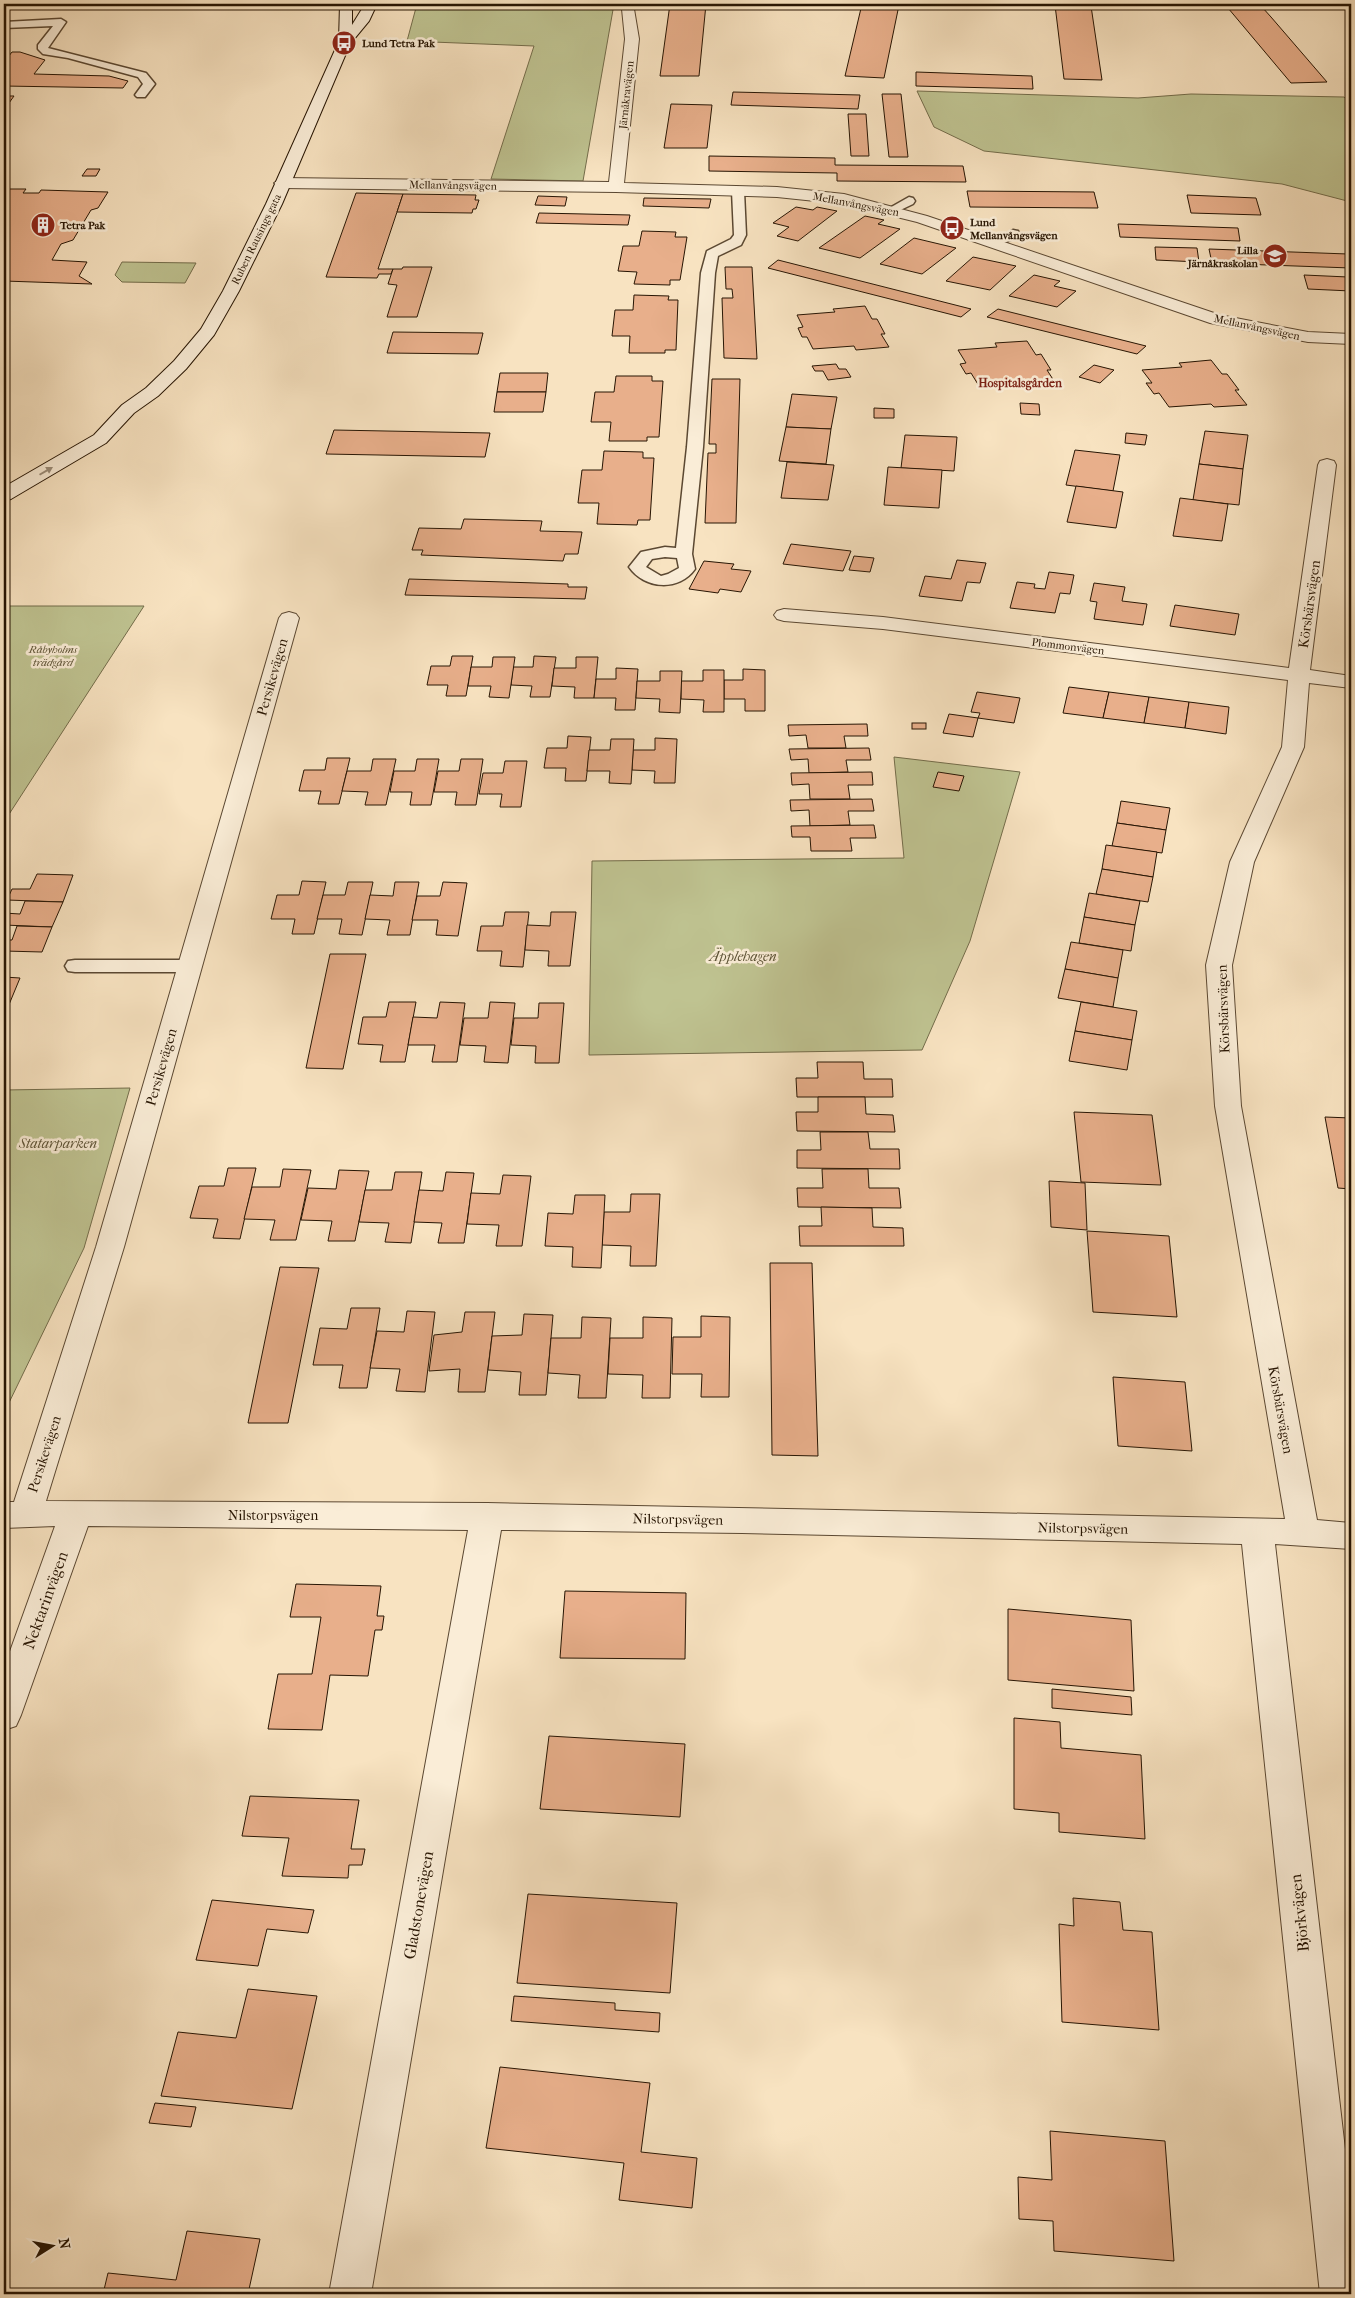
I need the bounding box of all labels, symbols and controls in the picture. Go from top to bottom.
bus stop icon: Lund Tetra Pak [331,30,357,56]
place label: Lund Tetra Pak [362,37,435,50]
street label: Järnåkravägen [616,60,637,131]
street label: Mellanvångsvägen [409,178,498,193]
street label: Mellanvångsvägen [812,190,901,219]
street label: Ruben Rausings gata [229,191,284,287]
building icon: Tetra Pak [30,212,56,238]
bus stop icon: Lund Mellanvångsvägen [939,215,965,241]
place label: Lund Mellanvångsvägen [969,216,1058,242]
place label: Tetra Pak [59,219,106,232]
school or university icon: Lilla Järnåkraskolan [1262,243,1288,269]
place label: Lilla Järnåkraskolan [1187,244,1259,270]
street label: Mellanvångsvägen [1213,312,1302,343]
district label: Hospitalsgården [978,376,1063,391]
one-way arrow [39,466,52,475]
street label: Körsbärsvägen [1295,559,1324,649]
street label: Persikevägen [253,636,292,718]
street label: Plommonvägen [1031,636,1106,657]
park label: Råbyholms trädgård [28,643,78,669]
park label: Äpplehagen [708,947,777,965]
street label: Körsbärsvägen [1213,964,1234,1054]
street label: Persikevägen [142,1026,181,1108]
park label: Statarparken [18,1135,97,1152]
street label: Körsbärsvägen [1264,1365,1297,1455]
street label: Persikevägen [24,1413,65,1495]
street label: Nilstorpsvägen [228,1507,318,1524]
street label: Nilstorpsvägen [633,1510,723,1529]
street label: Nilstorpsvägen [1038,1519,1128,1538]
street label: Nektarinvägen [19,1548,72,1652]
street label: Gladstonevägen [400,1849,437,1961]
street label: Björkvägen [1286,1872,1313,1953]
north arrow [28,2220,78,2270]
text: N [55,2237,74,2251]

